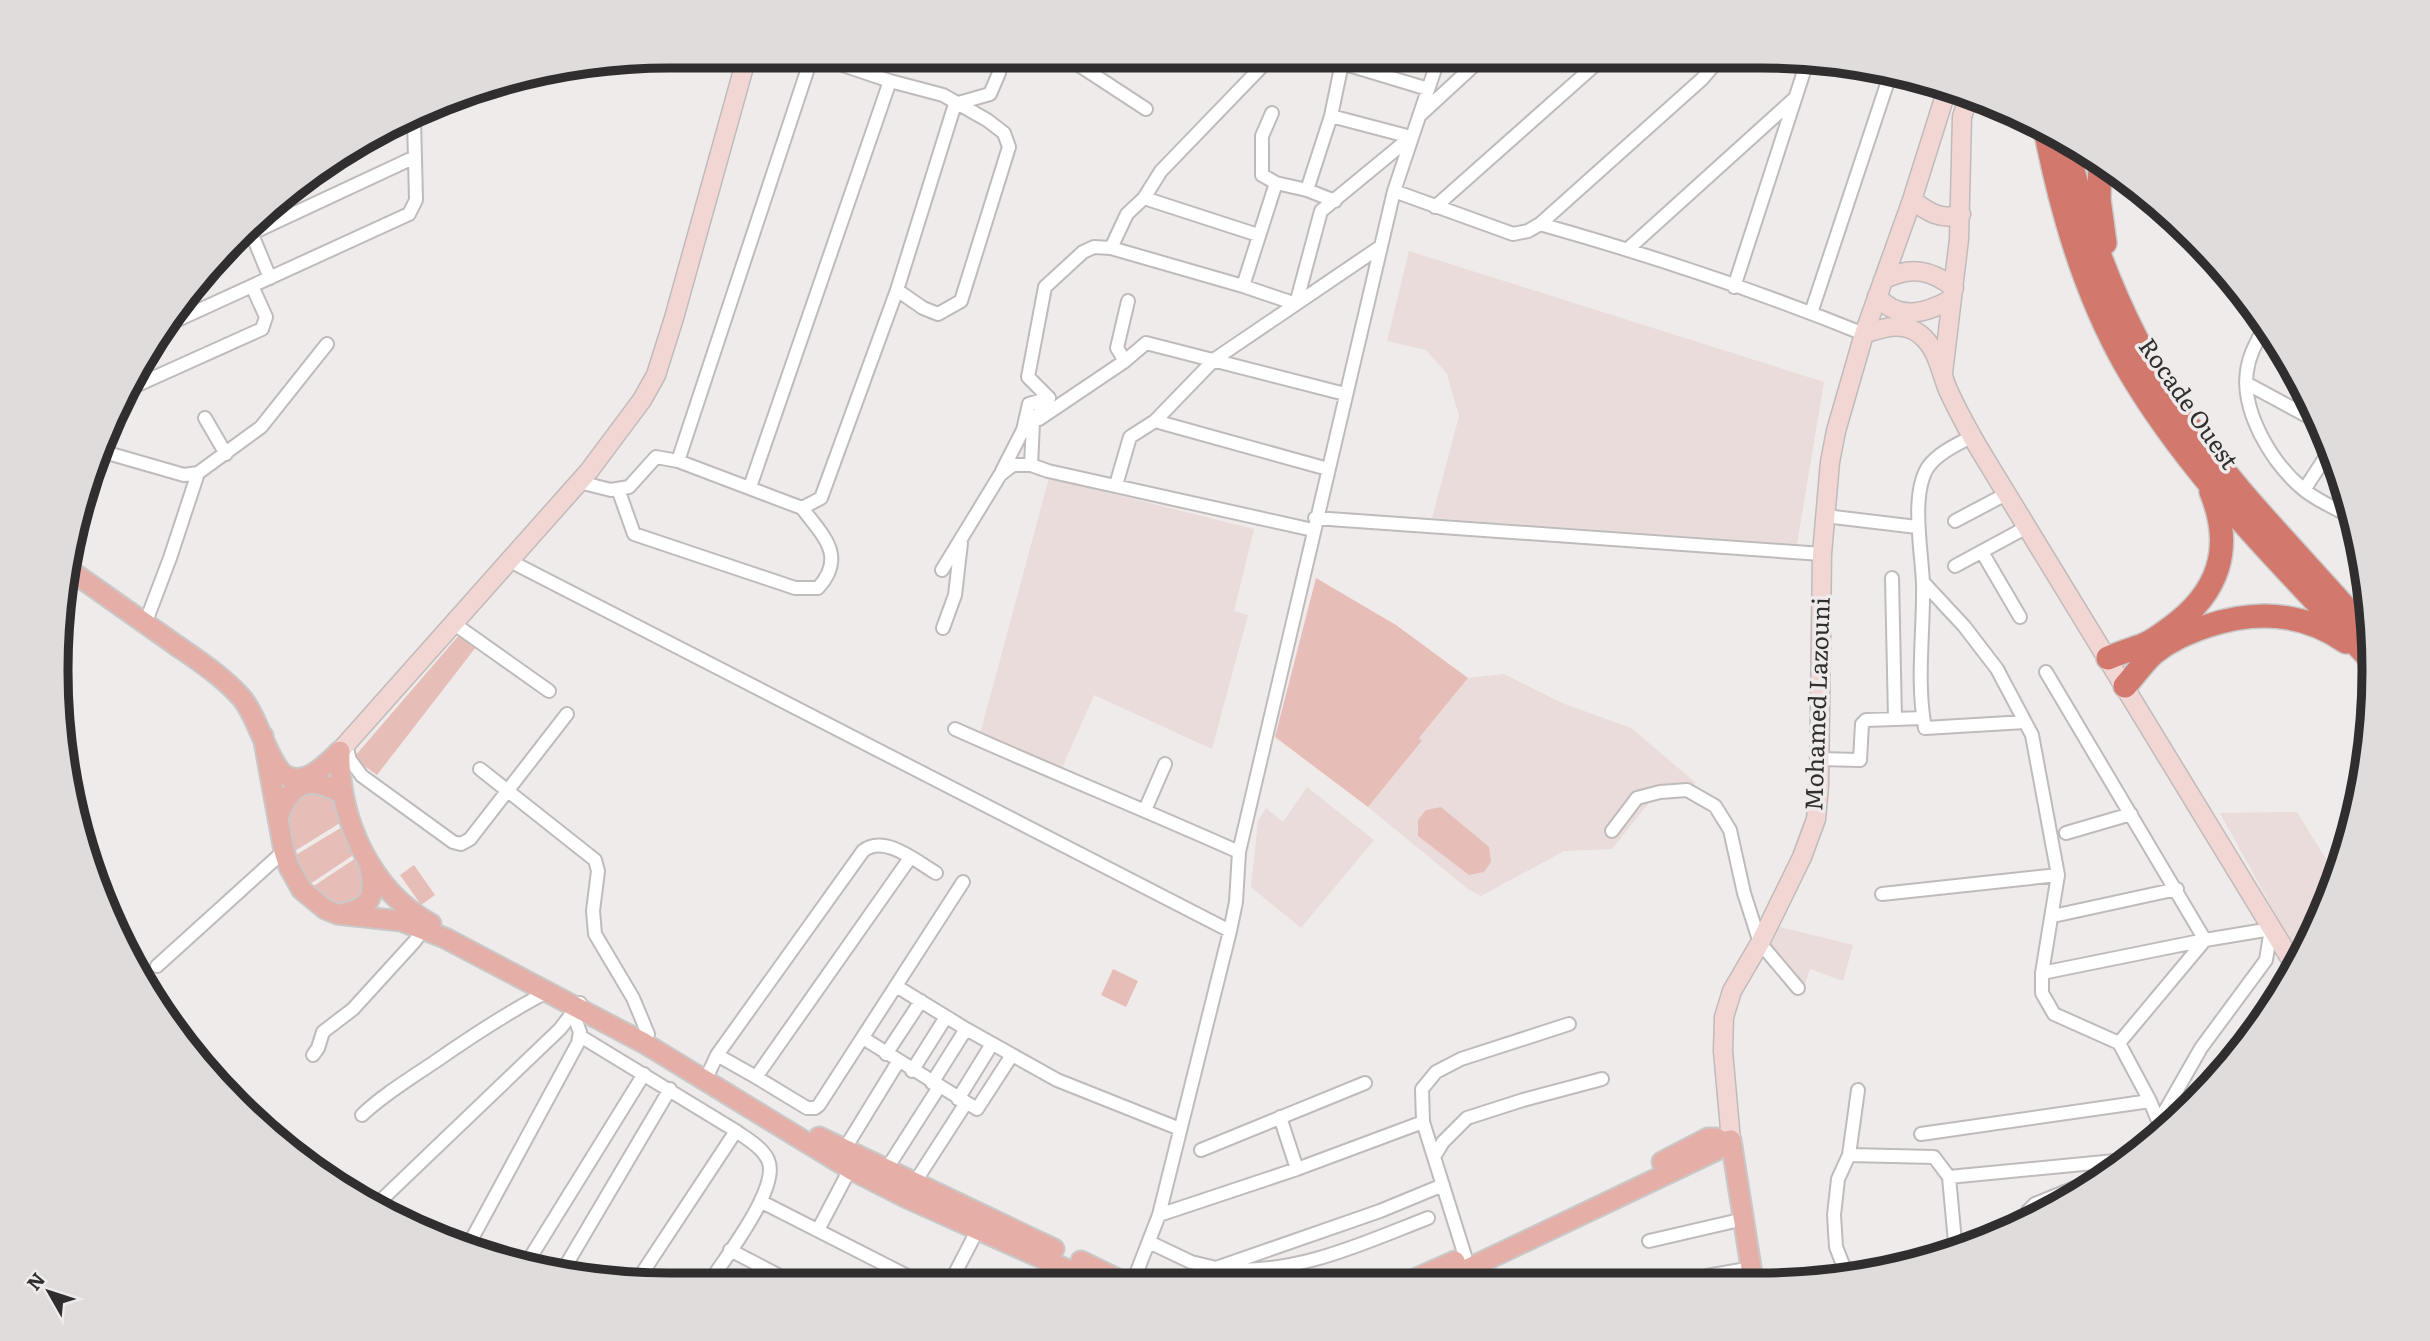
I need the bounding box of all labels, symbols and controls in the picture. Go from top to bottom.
street label: Rocade Ouest [2132,330,2248,476]
street label: Mohamed Lazouni [1794,596,1837,811]
north arrow [14,1257,84,1327]
text: N [19,1266,51,1296]

